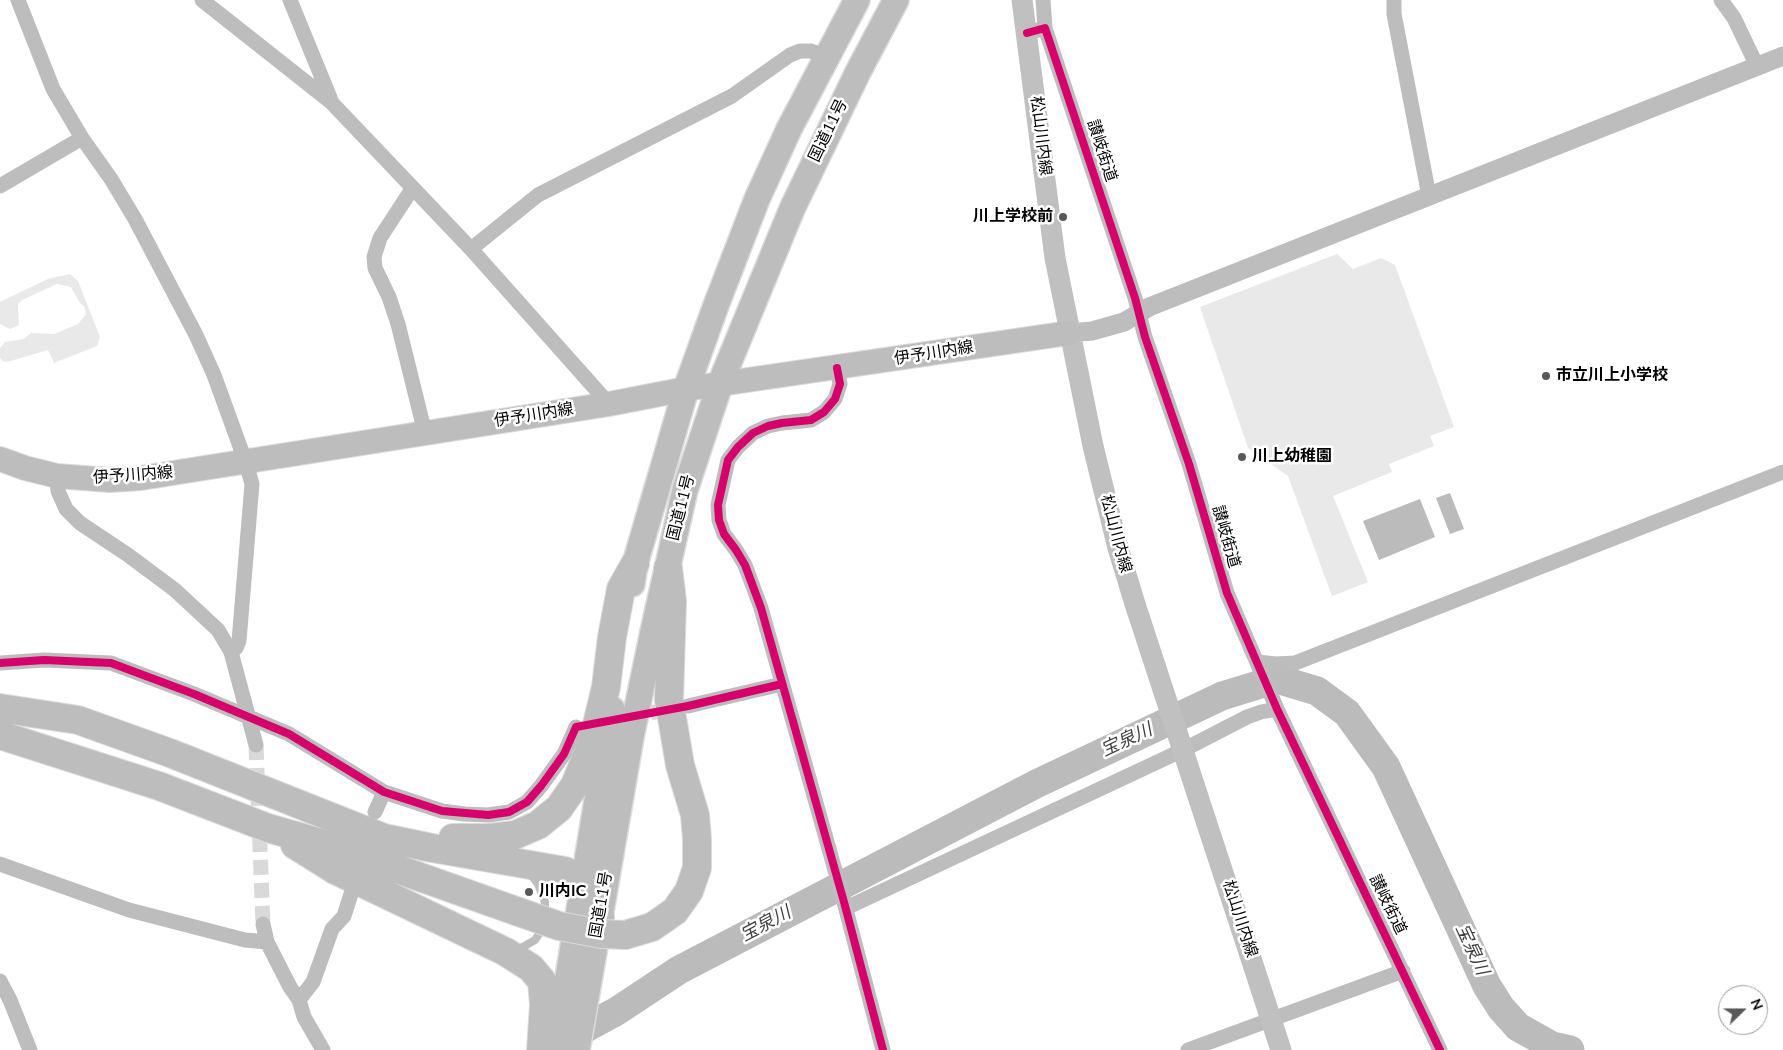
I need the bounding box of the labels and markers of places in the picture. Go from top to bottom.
place label: 川上学校前 [973,207,1053,227]
marker: 川上学校前 [1057,211,1069,223]
place label: 市立川上小学校 [1556,366,1668,386]
marker: 市立川上小学校 [1540,370,1552,382]
place label: 川上幼稚園 [1252,447,1332,467]
marker: 川上幼稚園 [1236,451,1248,463]
place label: 川内IC [539,882,586,902]
marker: 川内IC [523,886,535,898]

